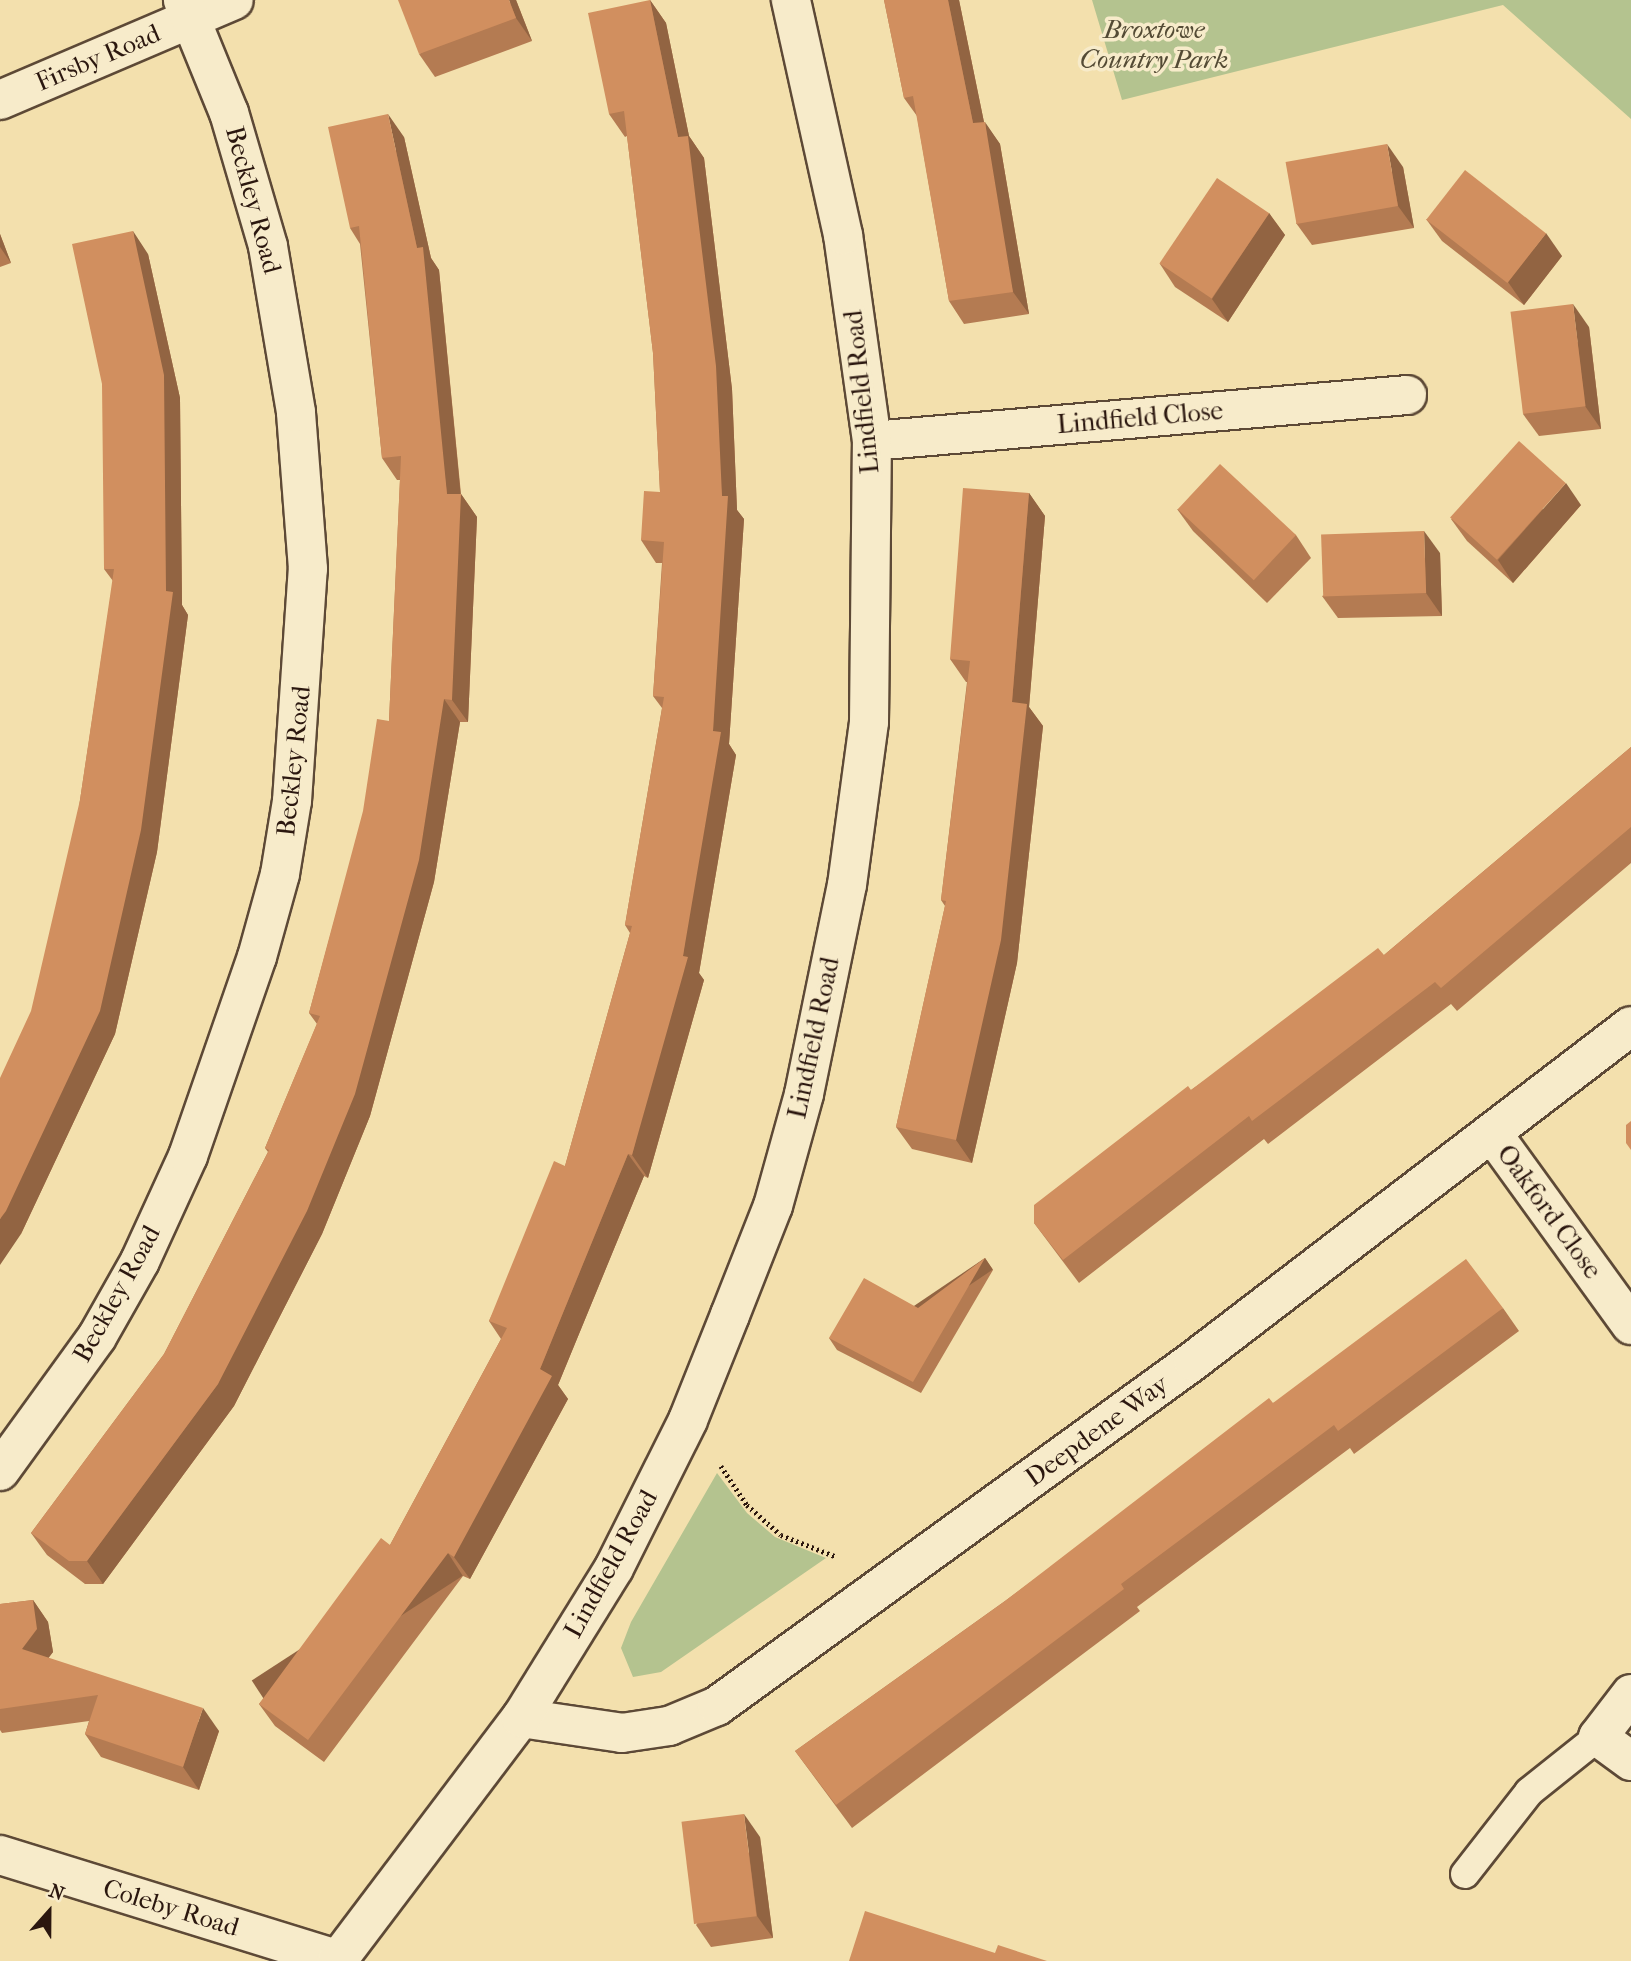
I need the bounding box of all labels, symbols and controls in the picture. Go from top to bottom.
park label: Broxtowe Country Park [1080,14,1228,76]
street label: Firsby Road [31,18,165,98]
street label: Beckley Road [218,123,288,277]
street label: Lindfield Road [838,309,886,475]
street label: Lindfield Close [1056,395,1224,441]
street label: Beckley Road [271,684,317,838]
street label: Lindfield Road [782,954,846,1122]
street label: Oakford Close [1490,1139,1608,1285]
street label: Beckley Road [67,1220,167,1368]
street label: Deepdene Way [1019,1369,1175,1493]
street label: Lindfield Road [558,1485,664,1643]
street label: Coleby Road [99,1873,243,1943]
north arrow [14,1877,84,1947]
text: N [46,1880,67,1905]

